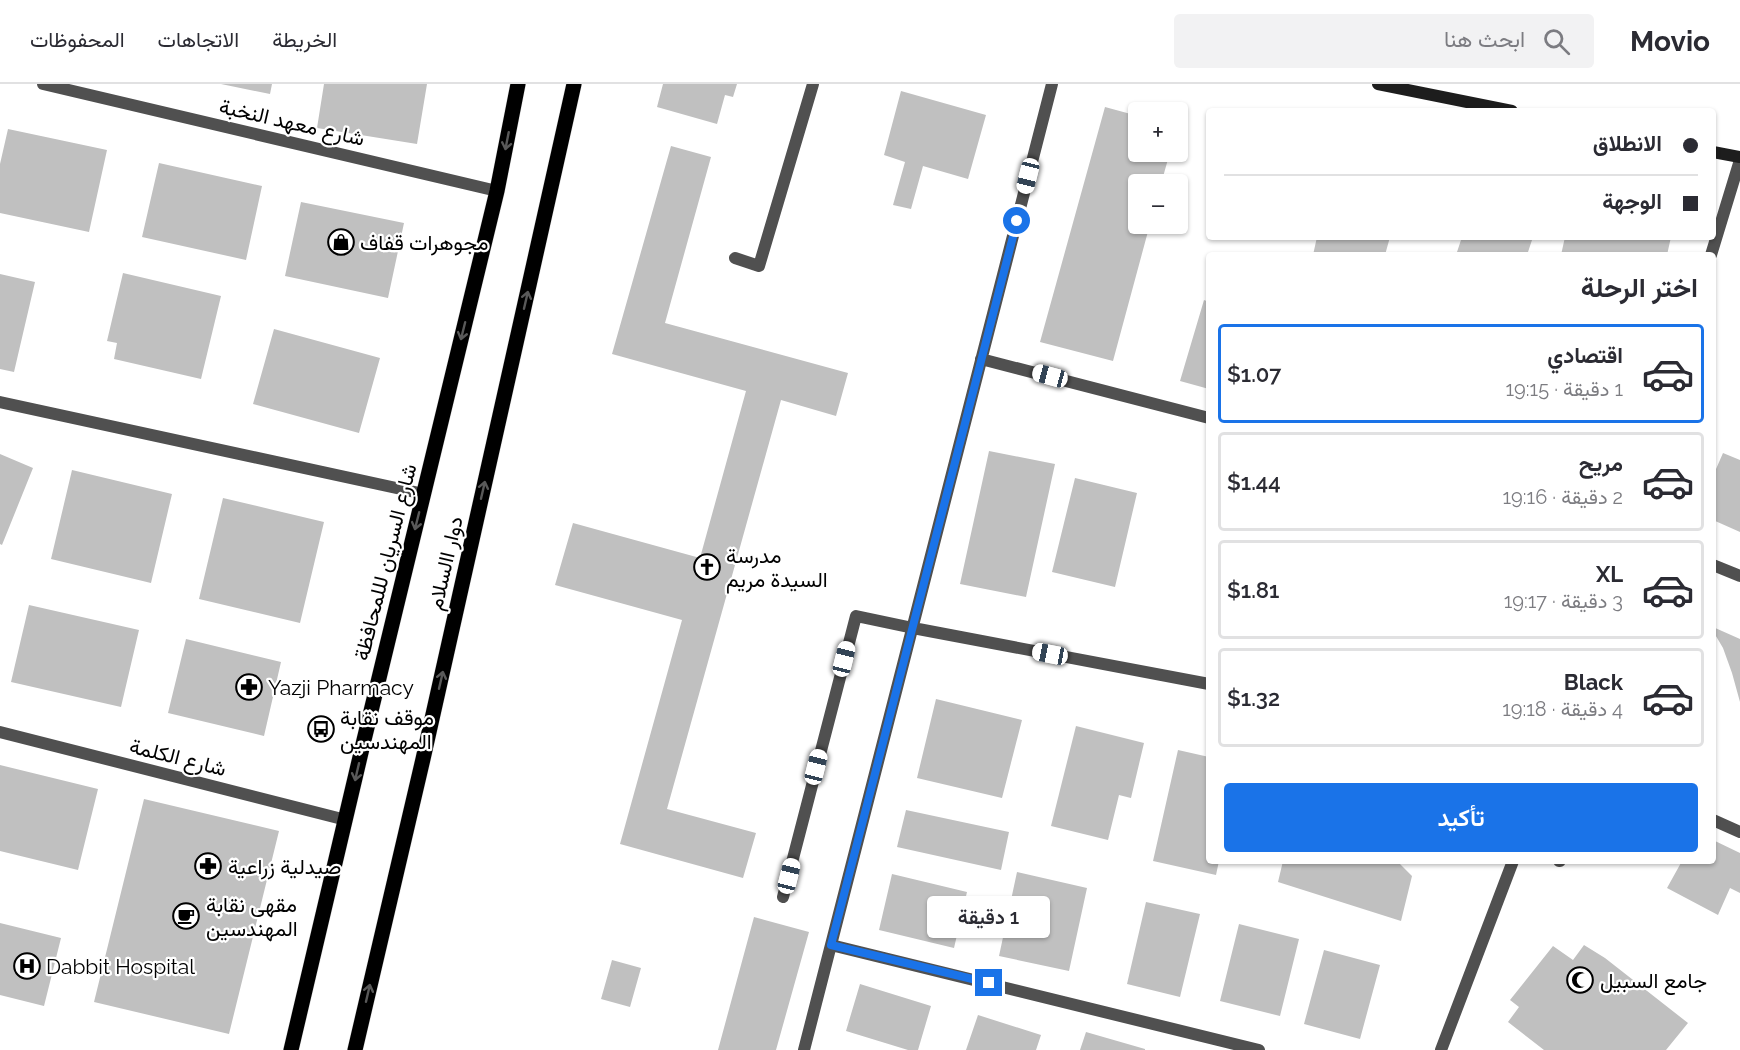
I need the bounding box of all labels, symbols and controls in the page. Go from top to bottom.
search box [1174,14,1594,68]
icon: search [1540,25,1573,58]
text: Movio [1630,25,1710,58]
text: ابحث هنا [1444,26,1525,52]
text: المحفوظات [30,27,125,52]
text: الاتجاهات [158,27,239,52]
text: الخريطة [272,27,337,52]
street label: شارع معهد النخبة [216,93,367,153]
map controls [1128,102,1188,234]
button: + [1128,102,1188,162]
text: الانطلاق [1593,130,1662,156]
one-way arrow [501,131,512,151]
car [1015,156,1041,196]
button: − [1128,174,1188,234]
text: الوجهة [1602,188,1662,214]
route start [1003,207,1030,234]
shop icon: مجوهرات قفاف [326,227,356,257]
place label: مجوهرات قفاف [360,230,488,256]
text: اختر الرحلة [1581,272,1698,303]
one-way arrow [520,290,532,309]
one-way arrow [457,321,468,341]
text: اقتصادي [1547,342,1623,368]
icon: car [1641,347,1695,401]
text: $1.07 [1227,361,1281,387]
car [1030,363,1070,389]
text: 1 دقيقة · 19:15 [1506,377,1623,401]
text: مريح [1579,450,1623,476]
icon: car [1641,455,1695,509]
street label: شارع السريان لللمحافظة [348,461,423,663]
text: $1.44 [1227,469,1281,495]
one-way arrow [478,481,489,500]
text: 2 دقيقة · 19:16 [1503,485,1623,509]
one-way arrow [411,511,423,530]
street label: دوار االسلام [422,514,470,613]
place label: مدرسة السيدة مريم [726,543,828,594]
church icon: مدرسة السيدة مريم [692,552,722,582]
text: XL [1596,561,1623,587]
icon: car [1641,563,1695,617]
text: $1.81 [1227,577,1279,603]
text: 3 دقيقة · 19:17 [1504,589,1623,613]
car [831,639,857,679]
car [1031,642,1069,666]
text: Black [1564,669,1623,695]
one-way arrow [435,671,447,690]
icon: car [1641,671,1695,725]
pharmacy icon: Yazji Pharmacy [234,672,264,702]
place label: Yazji Pharmacy [268,675,414,700]
text: $1.32 [1227,685,1280,711]
text: 4 دقيقة · 19:18 [1502,697,1623,721]
place label: موقف نقابة المهندسين [340,705,434,755]
bus stop icon: موقف نقابة المهندسين [306,714,336,744]
street label: شارع الكلمة [127,733,229,783]
car [803,747,829,787]
one-way arrow [351,762,362,781]
button: تأكيد [1224,783,1698,852]
pharmacy icon: صيدلية زراعية [193,851,223,881]
place label: صيدلية زراعية [228,854,341,880]
car [776,856,802,896]
place label: مقهى نقابة المهندسين [206,892,298,942]
callout: 1 دقيقة [928,896,1050,938]
cafe icon: مقهى نقابة المهندسين [171,901,201,931]
text: 1 دقيقة [958,905,1019,929]
hospital icon: Dabbit Hospital [12,951,42,981]
place label: Dabbit Hospital [46,954,195,979]
mosque icon: جامع السبيل [1565,965,1595,995]
place label: جامع السبيل [1600,968,1707,995]
route end [975,969,1002,996]
one-way arrow [363,984,375,1003]

